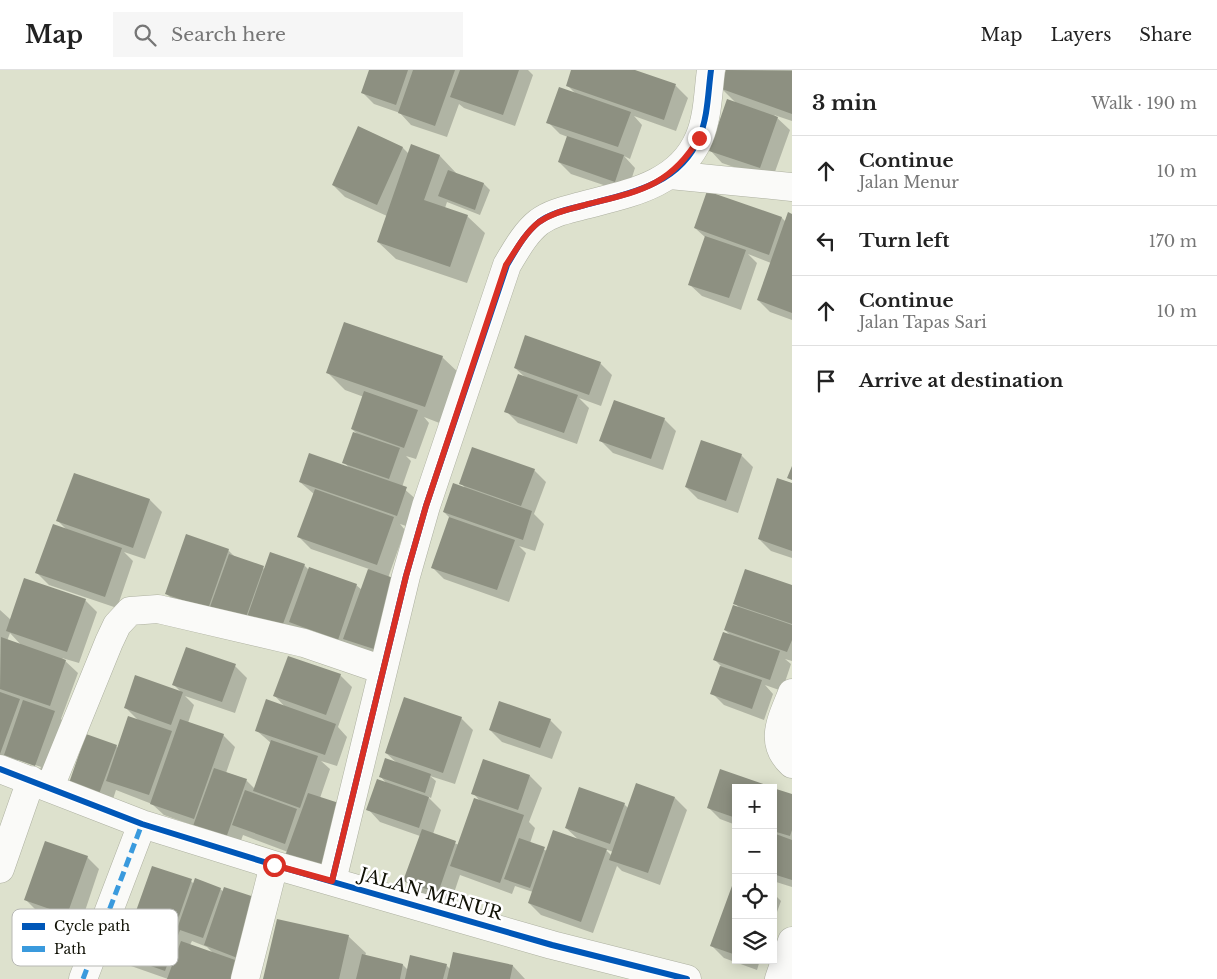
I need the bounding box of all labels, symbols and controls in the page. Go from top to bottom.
search box [113,12,463,57]
text: Map [25,20,83,49]
icon: search [131,21,159,49]
text: Search here [171,23,286,46]
text: Map [981,24,1022,46]
text: Layers [1050,24,1111,46]
text: Share [1139,24,1192,46]
text: 3 min [812,90,877,116]
text: Walk · 190 m [1092,93,1197,113]
route end [688,127,711,150]
text: Continue [859,149,954,172]
icon: ahead [812,157,840,185]
text: 10 m [1157,161,1197,181]
text: Jalan Menur [859,172,959,192]
icon: left [812,227,840,255]
text: Turn left [859,229,950,252]
text: 170 m [1149,231,1197,251]
text: Continue [859,289,954,312]
icon: ahead [812,297,840,325]
text: 10 m [1157,301,1197,321]
text: Jalan Tapas Sari [859,312,987,332]
icon: arrive [812,367,840,395]
text: Arrive at destination [859,369,1063,392]
map controls [732,784,777,964]
button: + [732,784,777,829]
button: − [732,829,777,874]
route start [263,854,286,877]
street label: JALAN MENUR [355,863,506,925]
button: locate [732,874,777,919]
legend [12,909,178,966]
text: Cycle path [54,917,131,935]
button: layers [732,919,777,964]
text: Path [54,940,86,958]

